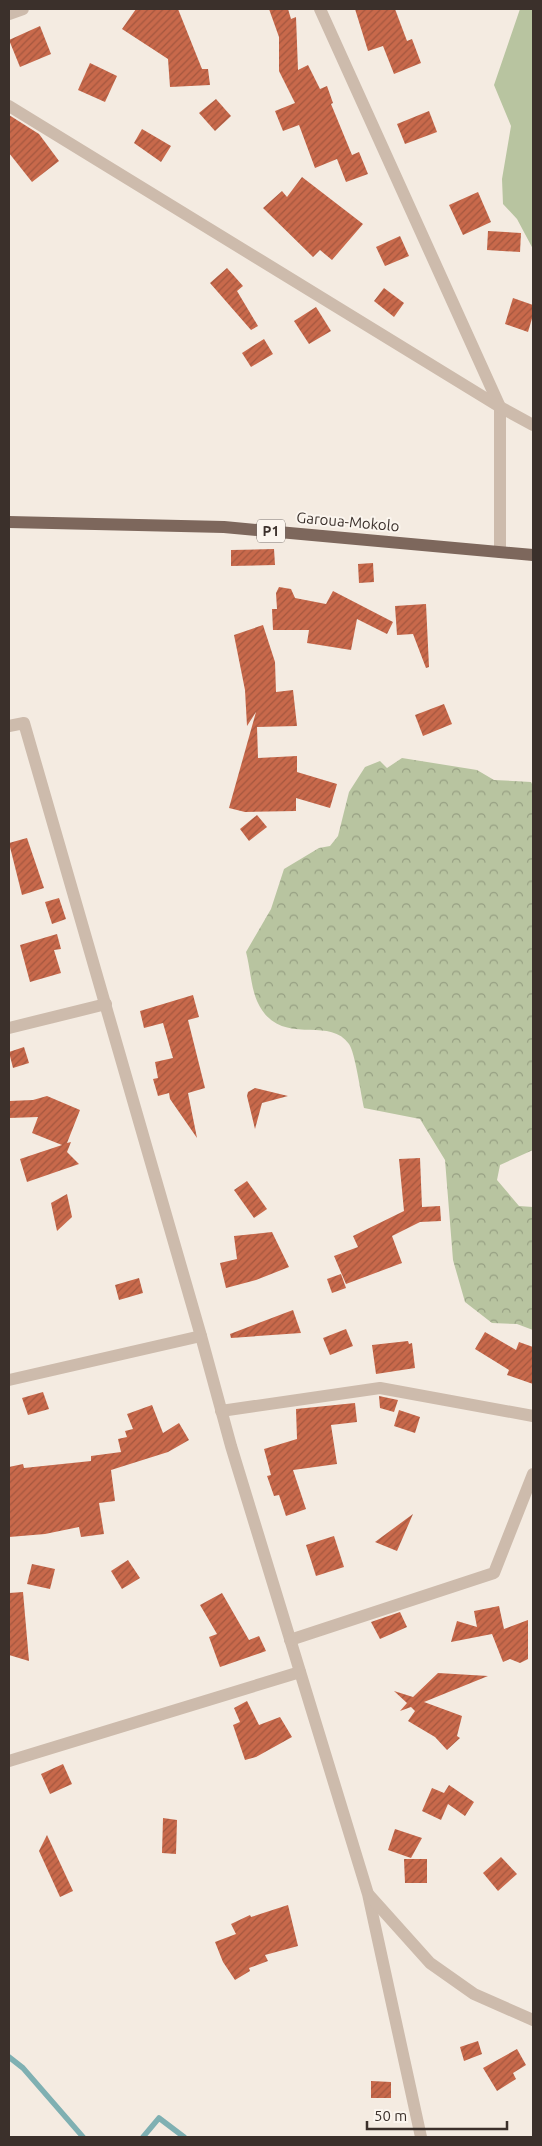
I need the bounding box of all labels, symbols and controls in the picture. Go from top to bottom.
street label: Garoua-Mokolo [296,509,400,534]
road number: P1 [257,520,285,542]
scale bar [367,2098,507,2130]
text: 50 m [374,2107,407,2124]

